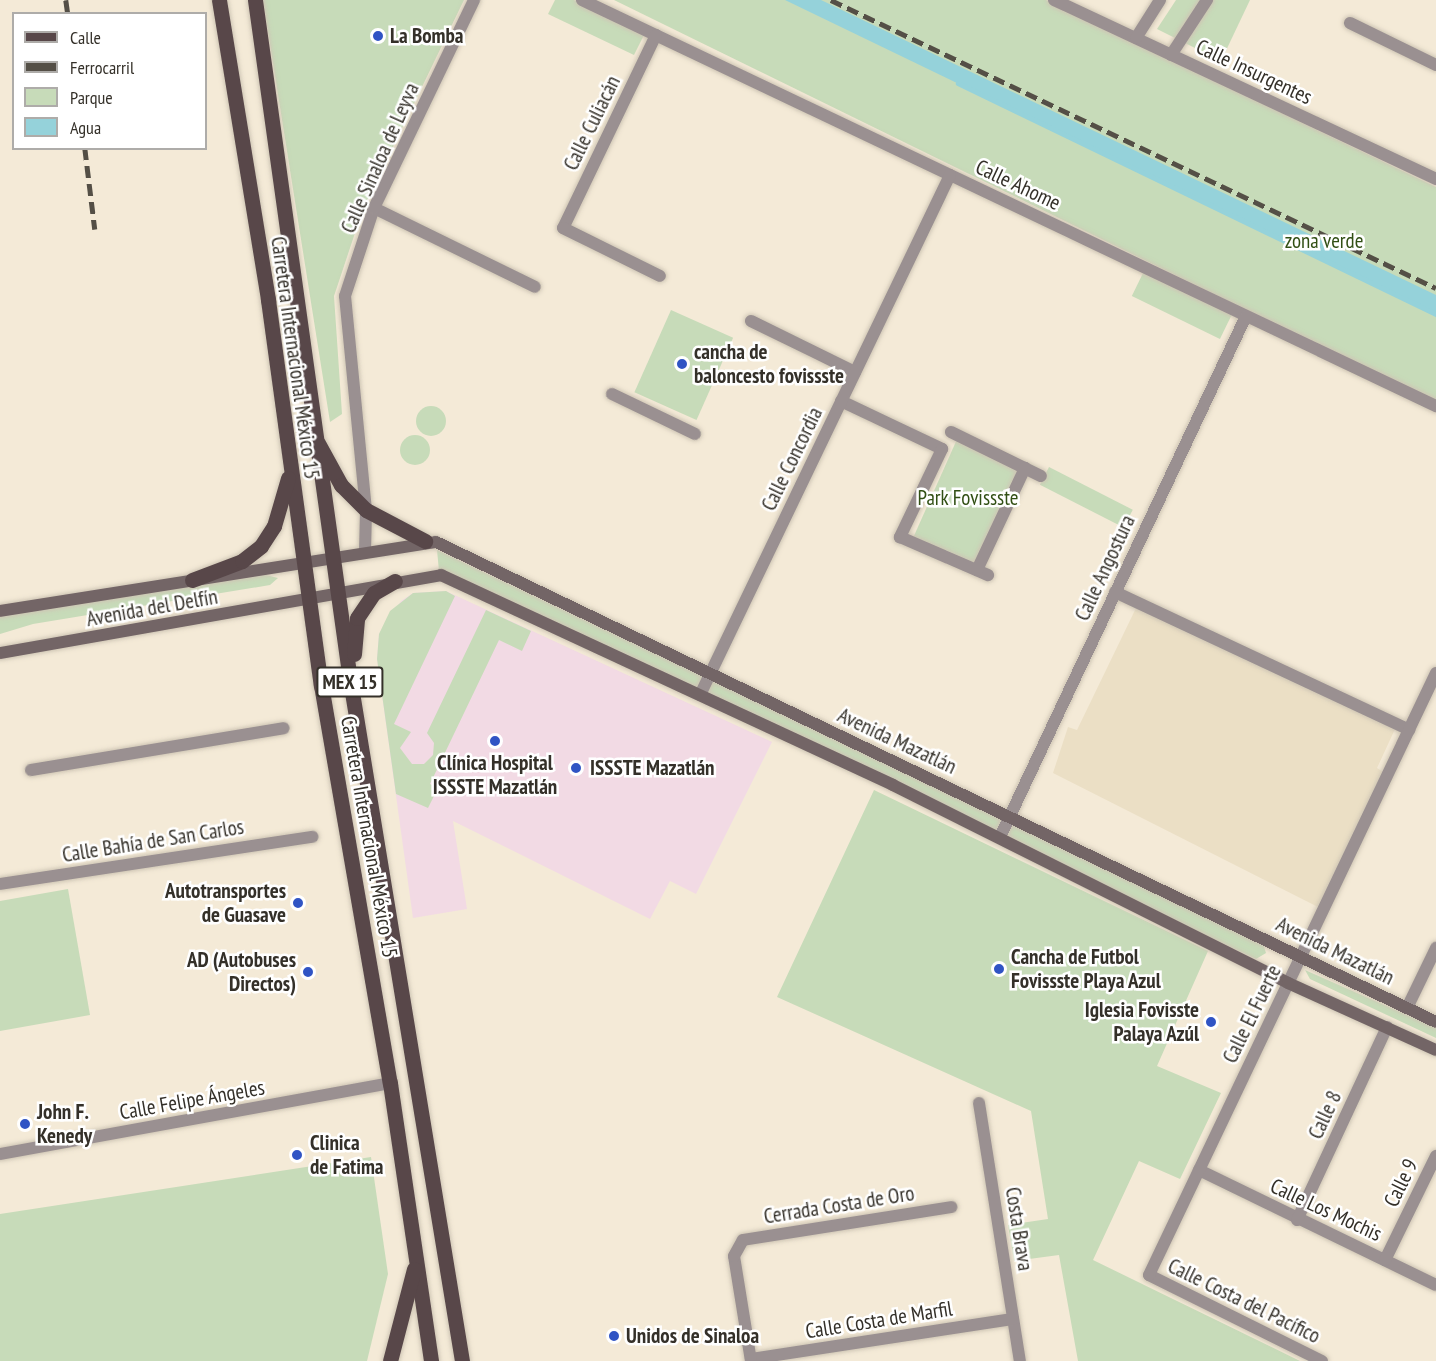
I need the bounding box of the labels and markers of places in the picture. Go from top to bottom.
place label: La Bomba [390,23,463,49]
marker: La Bomba [371,29,385,43]
place label: cancha de baloncesto fovissste [694,339,844,389]
marker: cancha de baloncesto fovissste [675,357,689,371]
marker: Clínica Hospital ISSSTE Mazatlán [488,734,502,748]
place label: Clínica Hospital ISSSTE Mazatlán [433,750,557,800]
place label: ISSSTE Mazatlán [590,755,715,781]
marker: ISSSTE Mazatlán [567,759,585,777]
place label: Autotransportes de Guasave [165,878,286,928]
marker: Autotransportes de Guasave [291,896,305,910]
place label: Cancha de Futbol Fovissste Playa Azul [1011,944,1162,994]
place label: AD (Autobuses Directos) [187,947,296,997]
marker: Cancha de Futbol Fovissste Playa Azul [992,962,1006,976]
marker: AD (Autobuses Directos) [301,965,315,979]
place label: Iglesia Fovisste Palaya Azúl [1085,997,1199,1047]
marker: Iglesia Fovisste Palaya Azúl [1204,1015,1218,1029]
place label: John F. Kenedy [37,1099,92,1149]
marker: John F. Kenedy [18,1117,32,1131]
place label: Clinica de Fatima [310,1130,384,1180]
marker: Clinica de Fatima [288,1146,306,1164]
place label: Unidos de Sinaloa [626,1323,759,1349]
marker: Unidos de Sinaloa [607,1329,621,1343]

